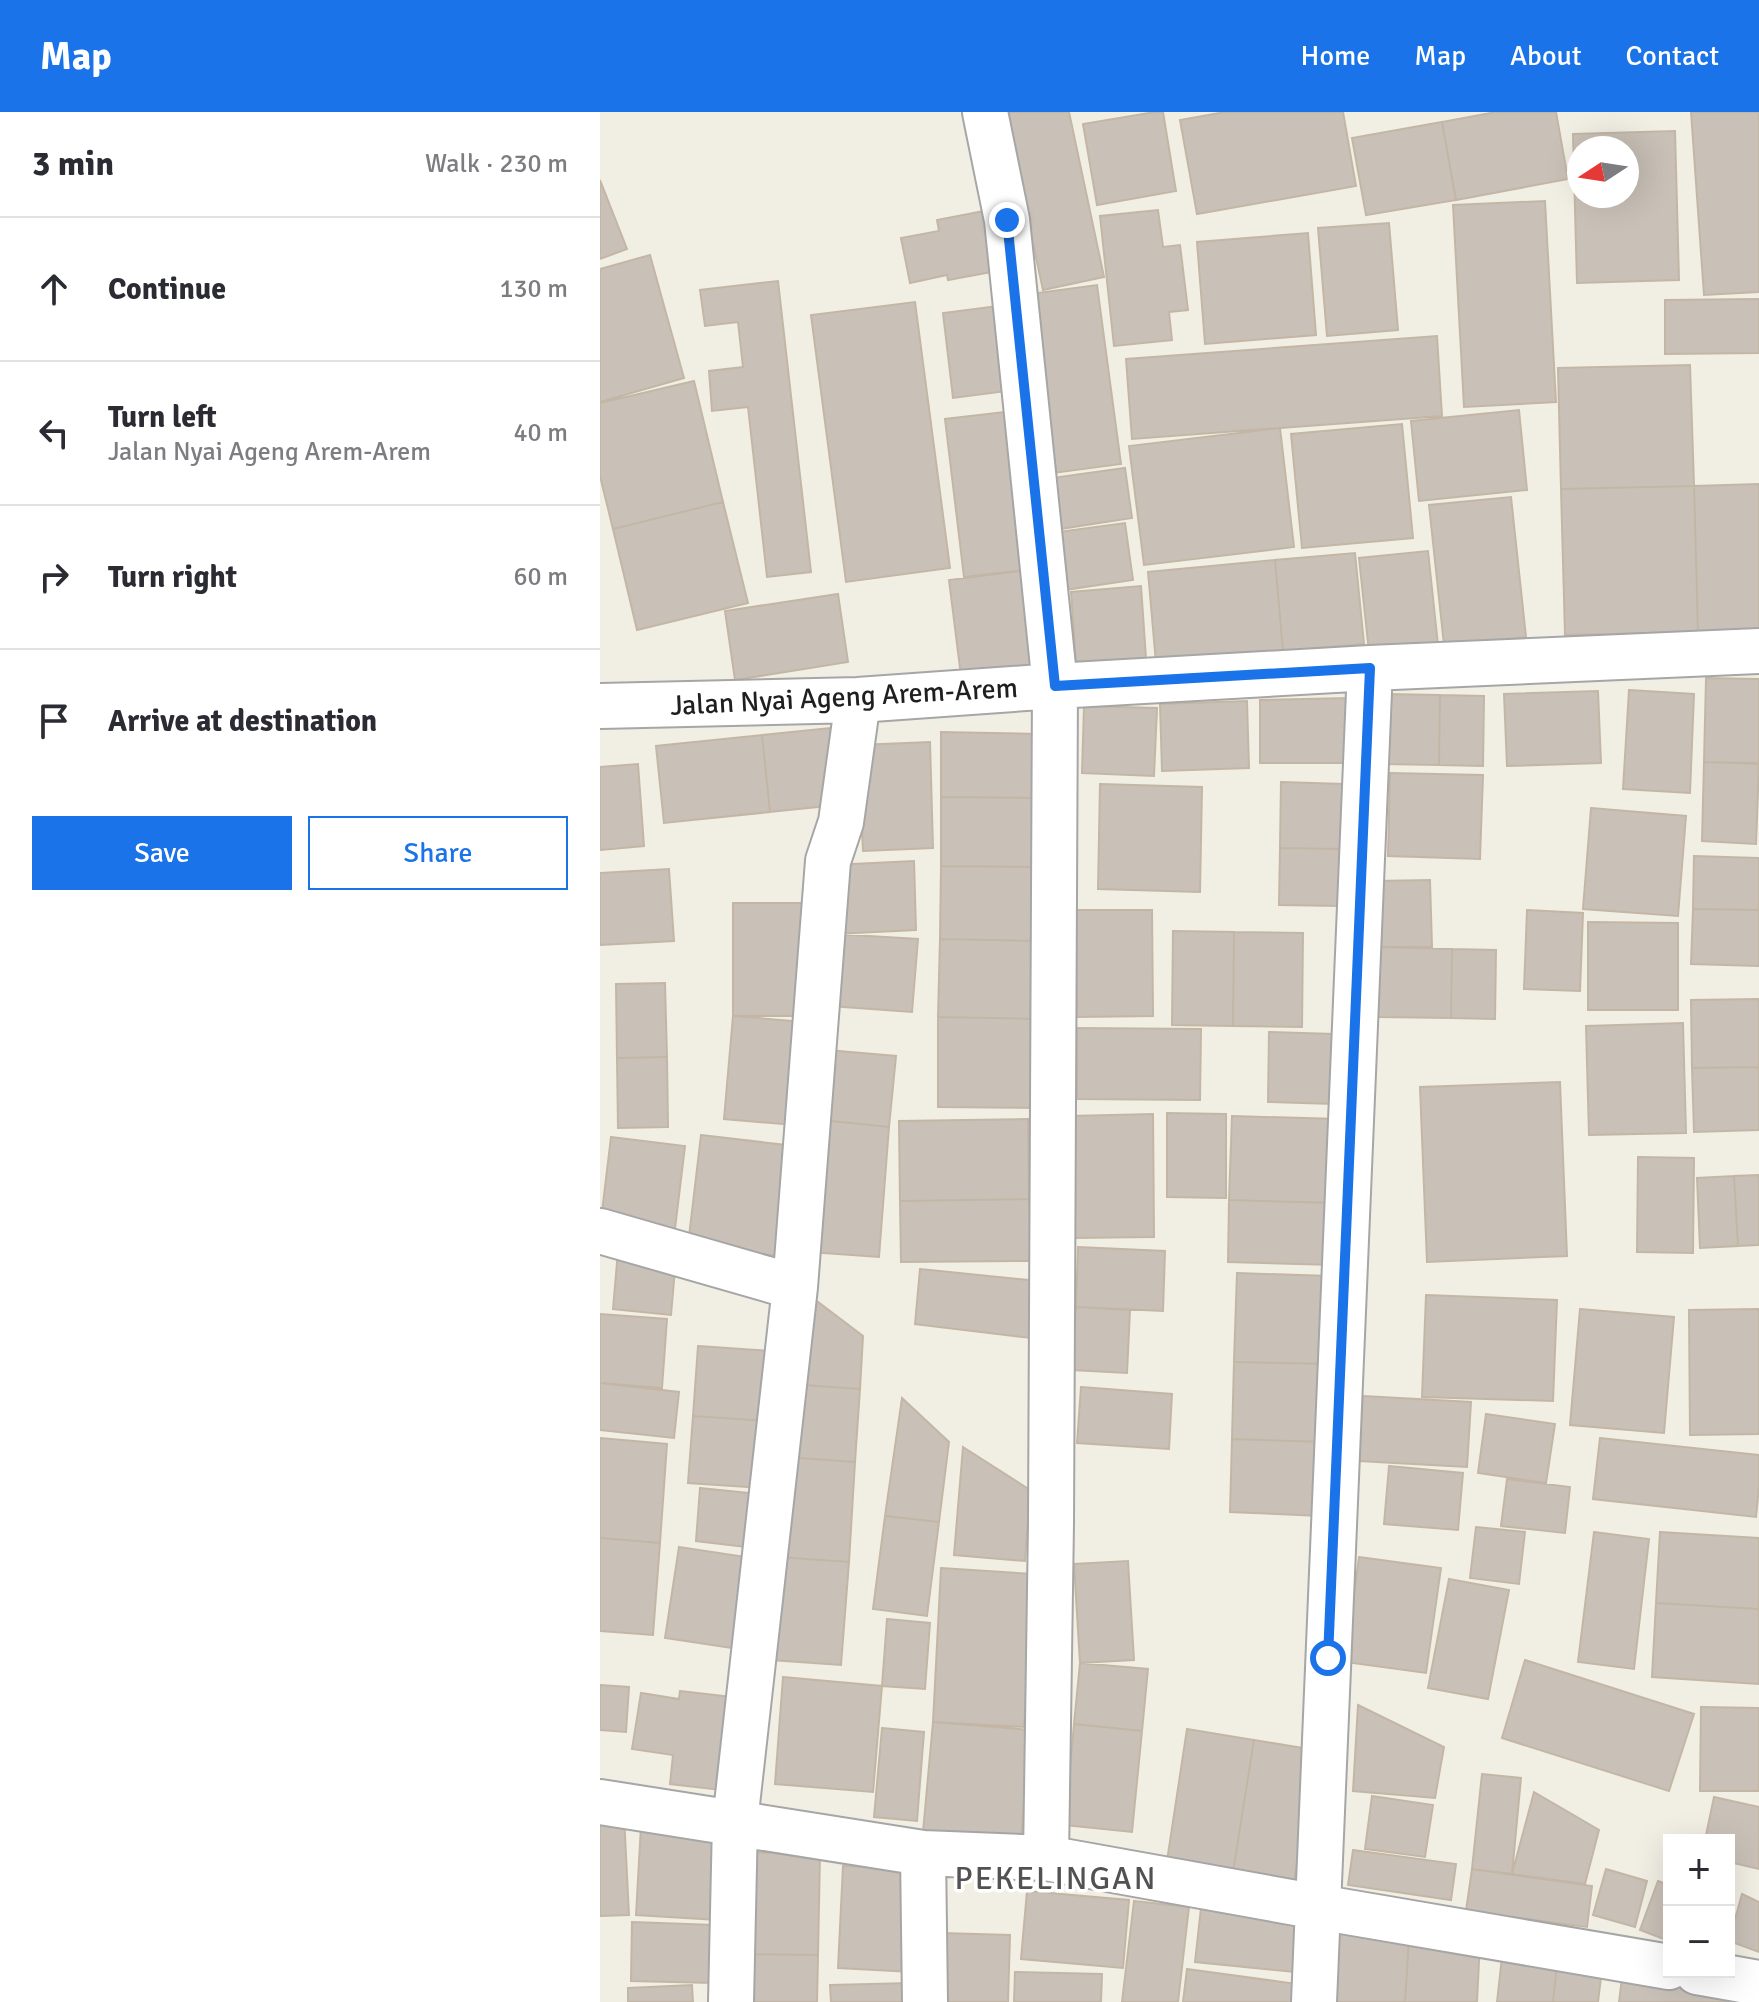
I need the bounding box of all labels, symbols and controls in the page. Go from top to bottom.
text: Map [40,33,112,80]
text: Home [1301,39,1370,73]
text: Map [1414,39,1466,73]
text: About [1510,39,1582,73]
text: Contact [1626,39,1719,73]
north arrow [1567,136,1639,208]
text: 3 min [32,143,114,185]
text: Walk · 230 m [425,148,568,180]
route end [989,202,1025,238]
icon: ahead [32,267,76,311]
text: Continue [108,271,226,308]
text: 130 m [499,273,568,305]
text: Turn left [108,399,217,436]
icon: left [32,411,76,455]
text: 40 m [513,417,568,449]
text: Jalan Nyai Ageng Arem-Arem [108,436,431,468]
icon: right [32,555,76,599]
text: Turn right [108,559,237,596]
text: 60 m [513,561,568,593]
street label: Jalan Nyai Ageng Arem-Arem [669,671,1019,723]
icon: arrive [32,699,76,743]
text: Arrive at destination [108,703,377,740]
button: Save [32,816,292,890]
button: Share [308,816,568,890]
route start [1310,1640,1346,1676]
map controls [1663,1834,1735,1978]
button: + [1663,1834,1735,1906]
district label: PEKELINGAN [955,1859,1157,1898]
button: − [1663,1906,1735,1978]

